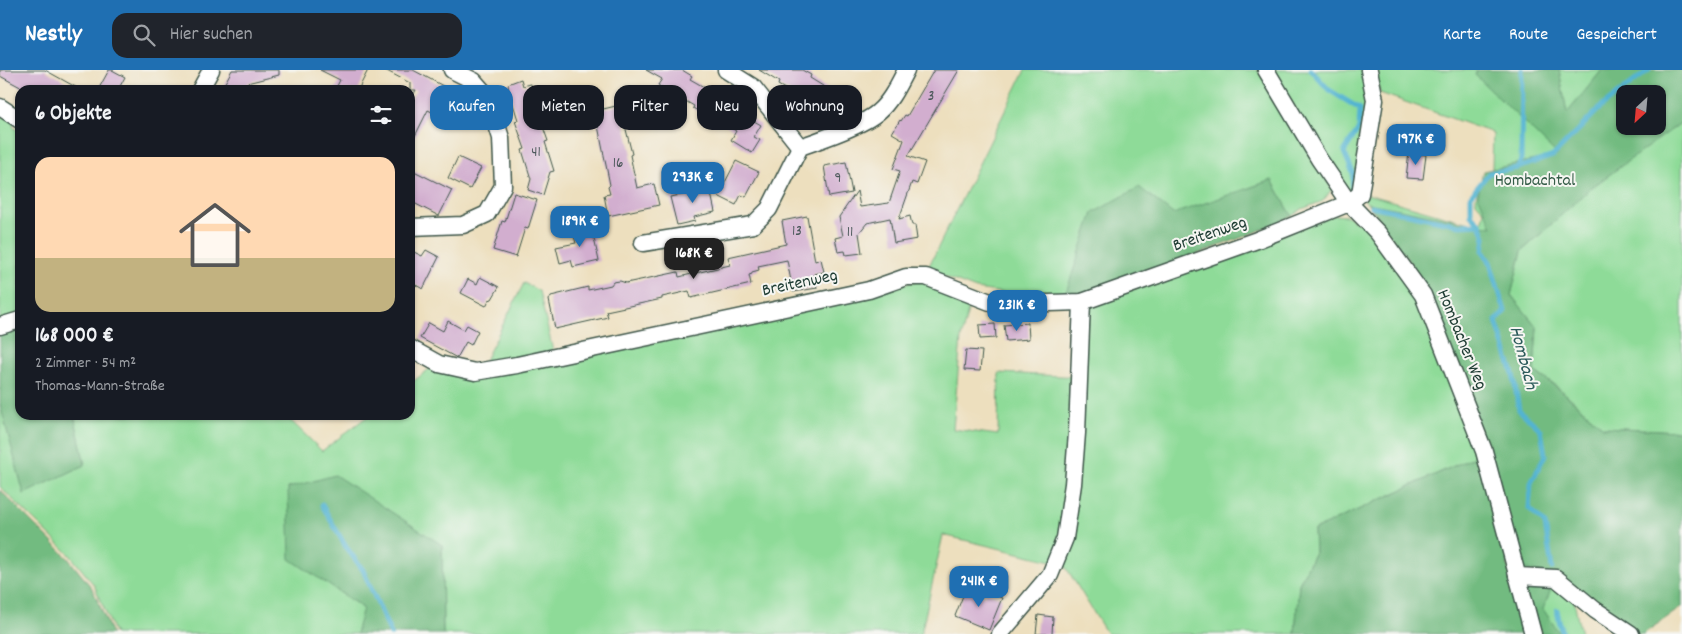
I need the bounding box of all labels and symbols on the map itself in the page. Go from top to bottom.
north arrow [1616,85,1666,135]
house number: 3 [928,86,934,108]
pin: 197K € [1375,124,1457,166]
house number: 41 [531,142,541,164]
house number: 16 [613,153,623,175]
pin: 293K € [652,162,734,204]
house number: 9 [835,168,841,190]
park label: Hombachtal [1495,169,1576,194]
pin: 189K € [539,206,621,248]
street label: Breitenweg [1170,211,1250,259]
house number: 13 [792,221,802,243]
house number: 11 [847,222,853,244]
pin: 168K € [653,238,735,280]
street label: Breitenweg [760,264,840,304]
street label: Hombacher Weg [1430,286,1493,394]
pin: 231K € [976,290,1058,332]
water label: Hombach [1501,323,1544,394]
pin: 241K € [938,566,1020,608]

